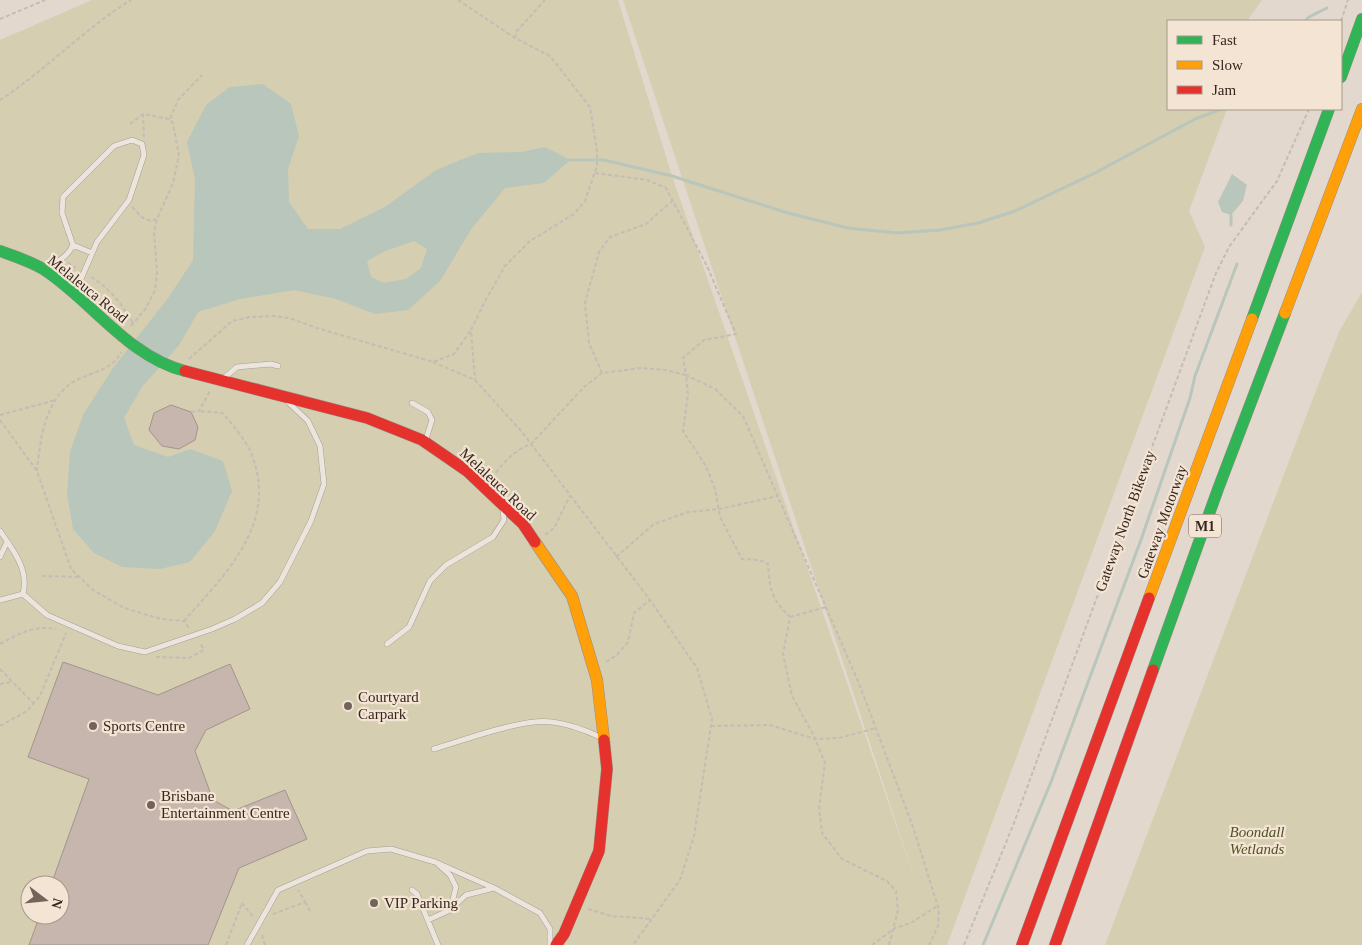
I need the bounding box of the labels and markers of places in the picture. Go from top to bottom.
place label: Courtyard Carpark [358,689,419,722]
marker: Courtyard Carpark [342,700,354,712]
place label: Sports Centre [103,718,185,734]
marker: Sports Centre [87,720,99,732]
place label: Brisbane Entertainment Centre [161,788,290,821]
marker: Brisbane Entertainment Centre [145,799,157,811]
place label: VIP Parking [384,895,459,911]
marker: VIP Parking [368,897,380,909]

